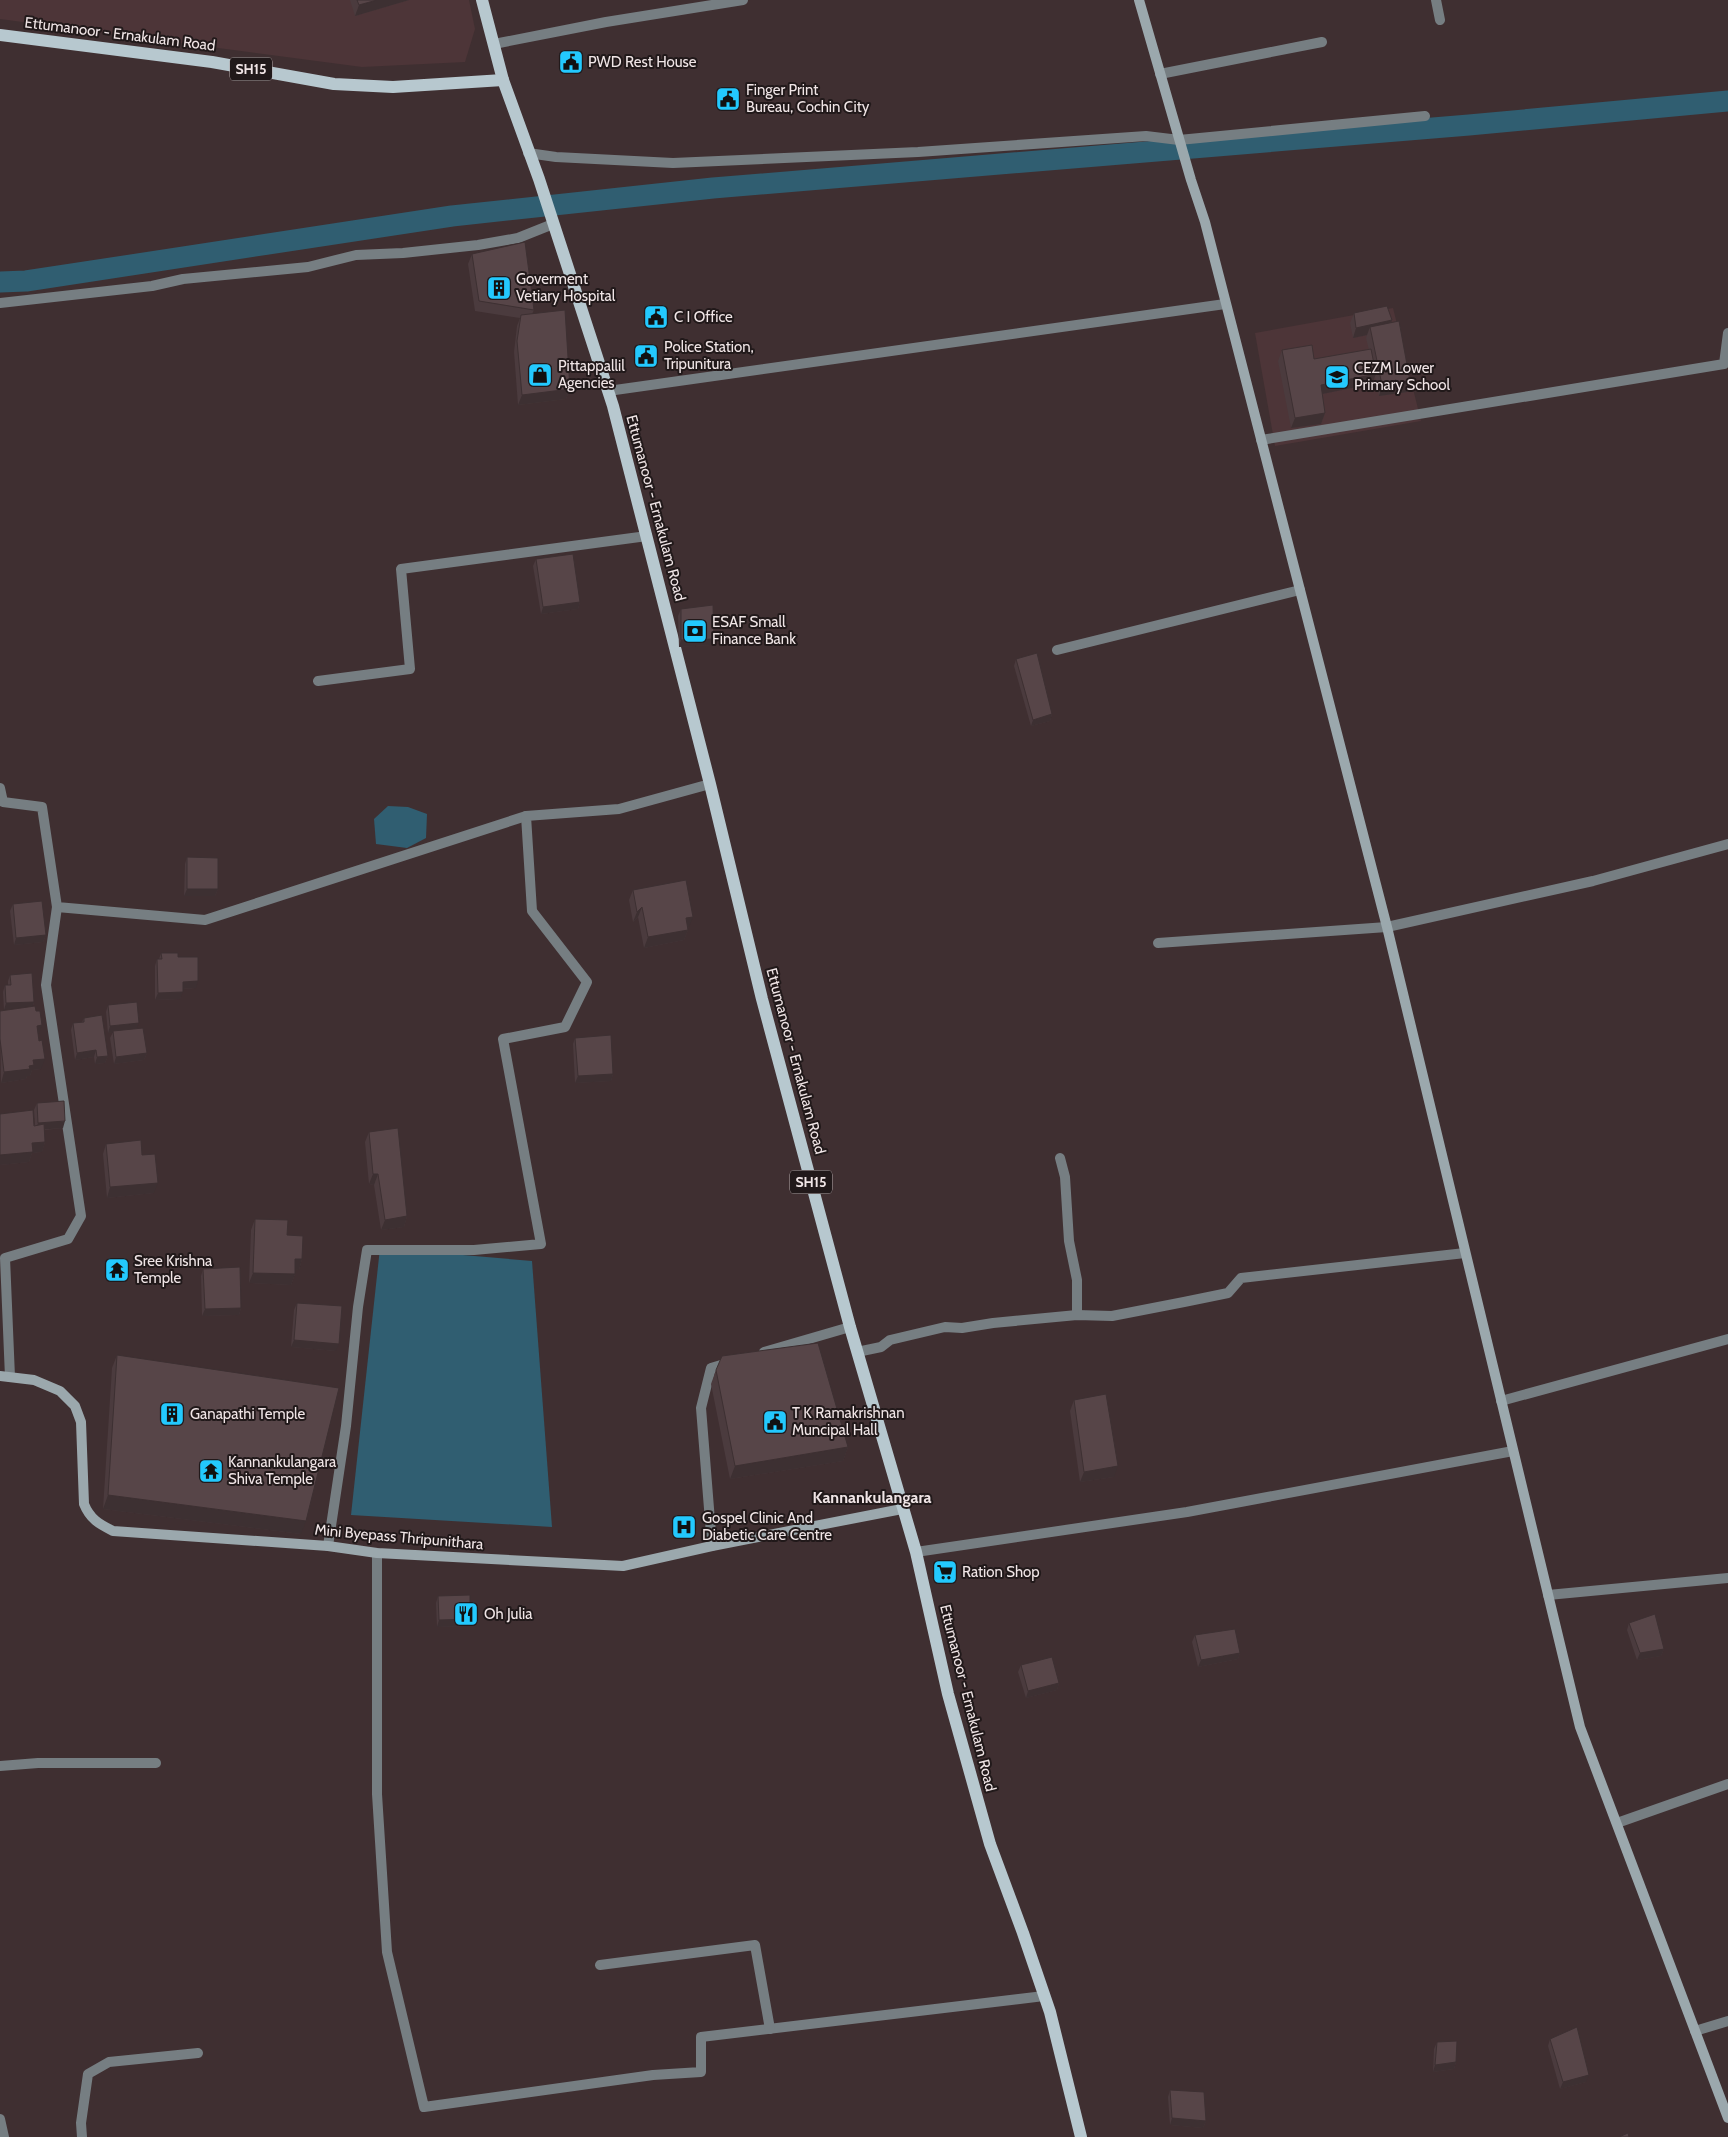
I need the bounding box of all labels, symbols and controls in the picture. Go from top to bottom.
street label: Ettumanoor - Ernakulam Road [24,13,216,55]
public building icon: PWD Rest House [558,49,584,75]
place label: PWD Rest House [588,53,697,71]
road number: SH15 [230,58,272,80]
place label: Finger Print Bureau, Cochin City [746,81,870,116]
public building icon: Finger Print Bureau, Cochin City [715,86,741,112]
place label: Goverment Vetiary Hospital [516,270,616,305]
building icon: Goverment Vetiary Hospital [486,275,512,301]
public building icon: C I Office [643,304,669,330]
place label: C I Office [674,308,733,326]
place label: Police Station, Tripunitura [664,338,754,373]
public building icon: Police Station, Tripunitura [633,343,659,369]
place label: Pittappallil Agencies [558,357,625,392]
place label: CEZM Lower Primary School [1354,359,1451,394]
shop icon: Pittappallil Agencies [527,362,553,388]
school or university icon: CEZM Lower Primary School [1324,364,1350,390]
street label: Ettumanoor - Ernakulam Road [622,413,690,603]
place label: ESAF Small Finance Bank [712,613,796,648]
bank icon: ESAF Small Finance Bank [682,618,708,644]
street label: Ettumanoor - Ernakulam Road [762,966,830,1156]
road number: SH15 [790,1170,832,1194]
place label: Sree Krishna Temple [134,1252,213,1287]
temple icon: Sree Krishna Temple [104,1257,130,1283]
building icon: Ganapathi Temple [159,1401,185,1427]
place label: T K Ramakrishnan Muncipal Hall [792,1404,905,1439]
place label: Ganapathi Temple [190,1405,305,1423]
public building icon: T K Ramakrishnan Muncipal Hall [762,1409,788,1435]
place label: Kannankulangara Shiva Temple [228,1453,337,1488]
temple icon: Kannankulangara Shiva Temple [198,1458,224,1484]
district label: Kannankulangara [812,1488,932,1507]
place label: Gospel Clinic And Diabetic Care Centre [702,1509,832,1544]
hospital icon: Gospel Clinic And Diabetic Care Centre [671,1514,697,1540]
street label: Mini Byepass Thripunithara [314,1521,485,1553]
supermarket icon: Ration Shop [932,1559,958,1585]
place label: Ration Shop [962,1563,1040,1581]
restaurant icon: Oh Julia [453,1601,479,1627]
street label: Ettumanoor - Ernakulam Road [936,1603,1000,1793]
place label: Oh Julia [484,1605,533,1623]

